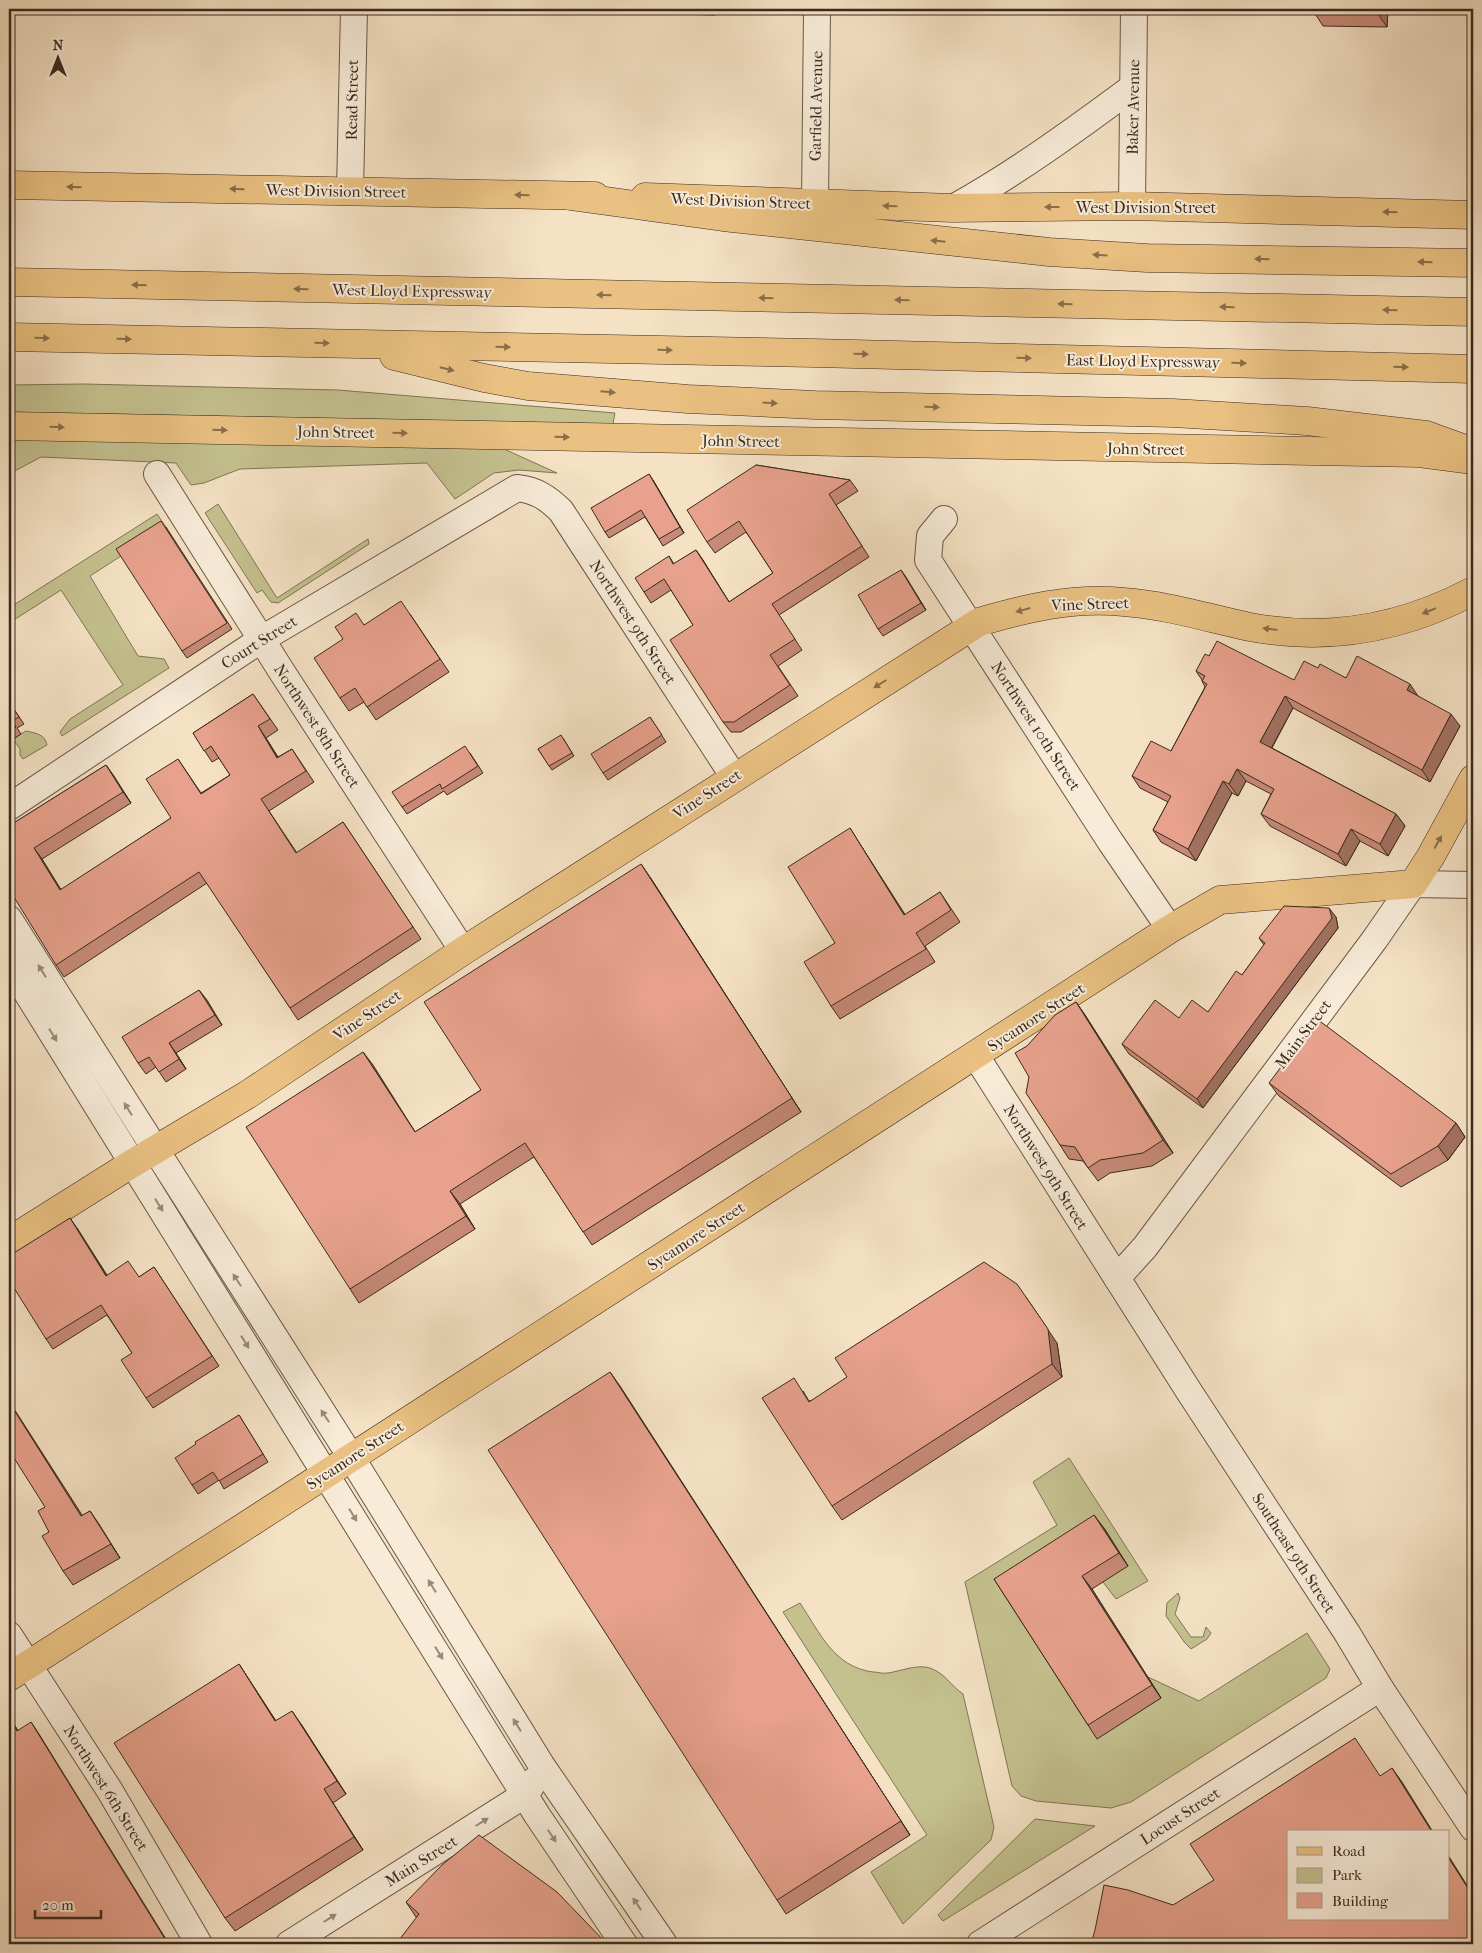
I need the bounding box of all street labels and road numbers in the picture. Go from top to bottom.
street label: Garfield Avenue [806,51,826,161]
street label: Read Street [342,59,362,141]
street label: Baker Avenue [1123,59,1143,155]
street label: West Division Street [265,180,407,202]
street label: West Division Street [669,189,812,213]
street label: West Division Street [1075,198,1217,217]
street label: West Lloyd Expressway [331,280,493,302]
street label: East Lloyd Expressway [1066,350,1221,372]
street label: John Street [295,422,375,442]
street label: John Street [700,431,780,451]
street label: John Street [1105,439,1185,459]
street label: Northwest 9th Street [586,556,680,688]
street label: Vine Street [1050,593,1130,615]
street label: Court Street [217,611,301,673]
street label: Northwest 10th Street [987,658,1085,795]
street label: Northwest 8th Street [270,660,364,792]
street label: Vine Street [668,765,745,824]
street label: Sycamore Street [984,978,1088,1056]
street label: Vine Street [329,985,405,1045]
street label: Main Street [1271,995,1335,1072]
street label: Northwest 9th Street [1000,1101,1092,1234]
street label: Sycamore Street [644,1197,748,1275]
street label: Sycamore Street [303,1416,407,1494]
street label: Southeast 9th Street [1248,1490,1340,1617]
street label: Northwest 6th Street [60,1722,153,1855]
street label: Locust Street [1137,1783,1224,1849]
street label: Main Street [381,1831,461,1891]

